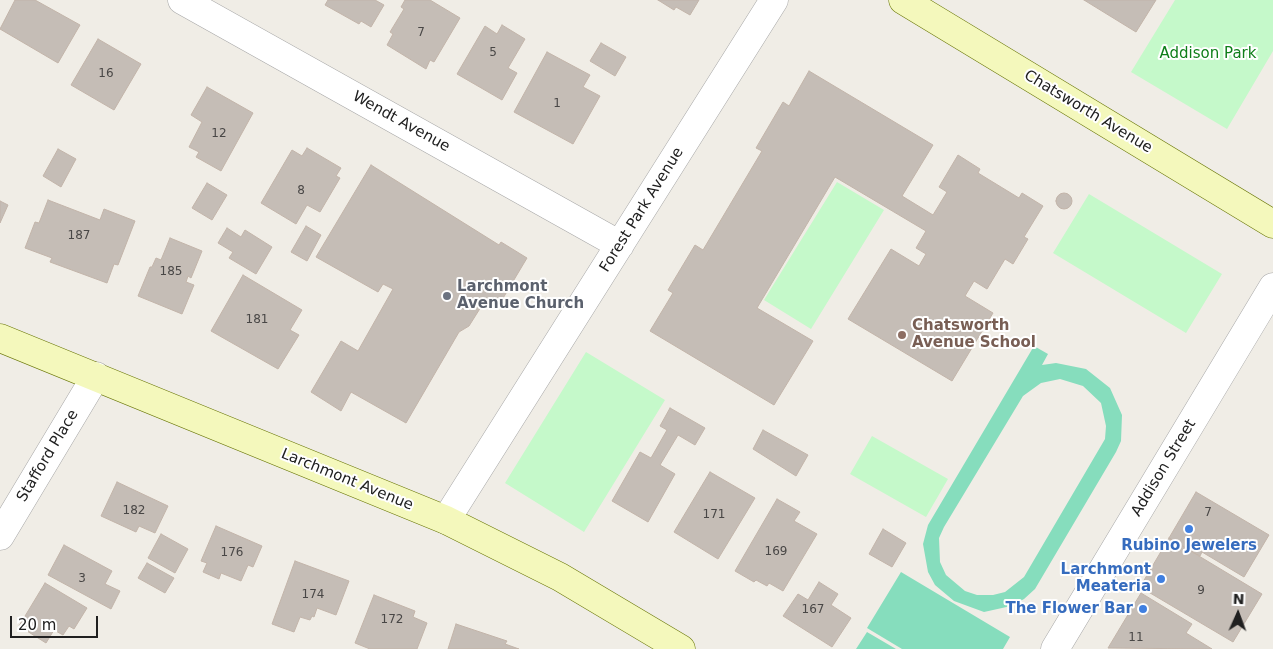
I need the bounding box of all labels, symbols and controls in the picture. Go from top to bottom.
house number: 7 [417,26,425,40]
park label: Addison Park [1160,45,1256,63]
house number: 5 [489,46,497,60]
house number: 16 [98,67,114,81]
street label: Chatsworth Avenue [1021,67,1155,157]
street label: Wendt Avenue [349,88,453,156]
house number: 1 [553,97,561,111]
house number: 12 [211,127,227,141]
street label: Forest Park Avenue [596,144,688,276]
house number: 8 [297,184,305,198]
house number: 187 [68,229,90,243]
house number: 185 [160,265,182,279]
place label: Larchmont Avenue Church [457,278,584,313]
marker: Larchmont Avenue Church [441,290,453,302]
house number: 181 [246,313,268,327]
place label: Chatsworth Avenue School [912,317,1036,352]
marker: Chatsworth Avenue School [896,329,908,341]
street label: Stafford Place [13,407,83,505]
street label: Addison Street [1128,416,1200,520]
street label: Larchmont Avenue [278,445,416,515]
house number: 182 [123,504,145,518]
house number: 7 [1204,506,1212,520]
house number: 171 [703,508,725,522]
marker: Rubino Jewelers [1183,523,1195,535]
place label: Rubino Jewelers [1121,537,1257,555]
house number: 169 [765,545,787,559]
house number: 176 [221,546,243,560]
place label: Larchmont Meateria [1061,561,1151,596]
house number: 3 [78,572,86,586]
marker: Larchmont Meateria [1155,573,1167,585]
house number: 9 [1197,584,1205,598]
house number: 174 [302,588,324,602]
north arrow [1213,589,1263,639]
text: N [1232,591,1245,607]
place label: The Flower Bar [1005,600,1133,618]
house number: 167 [802,603,824,617]
marker: The Flower Bar [1137,603,1149,615]
scale bar [12,606,100,638]
house number: 172 [381,613,403,627]
text: 20 m [18,616,56,634]
house number: 11 [1128,631,1144,645]

